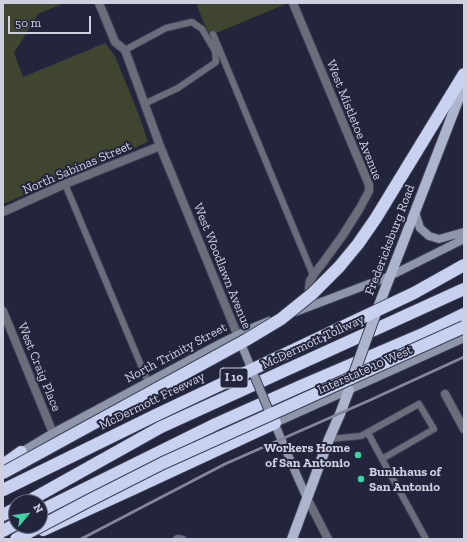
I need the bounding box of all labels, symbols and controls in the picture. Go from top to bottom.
scale bar [10,8,93,34]
text: 50 m [15,16,41,30]
street label: West Mistletoe Avenue [323,58,385,182]
street label: North Sabinas Street [20,138,134,198]
street label: Fredericksburg Road [362,182,418,298]
street label: West Woodlawn Avenue [190,201,254,331]
street label: McDermott Tollway [259,311,367,373]
street label: West Craig Place [14,320,64,414]
street label: North Trinity Street [122,320,230,386]
street label: Interstate 10 West [315,342,415,398]
road number: I 10 [220,368,248,388]
street label: McDermott Freeway [97,369,207,433]
place label: Workers Home of San Antonio [264,440,350,471]
marker: Workers Home of San Antonio [353,450,363,460]
place label: Bunkhaus of San Antonio [369,464,441,495]
marker: Bunkhaus of San Antonio [356,474,366,484]
north arrow [8,494,48,534]
text: N [30,502,46,515]

